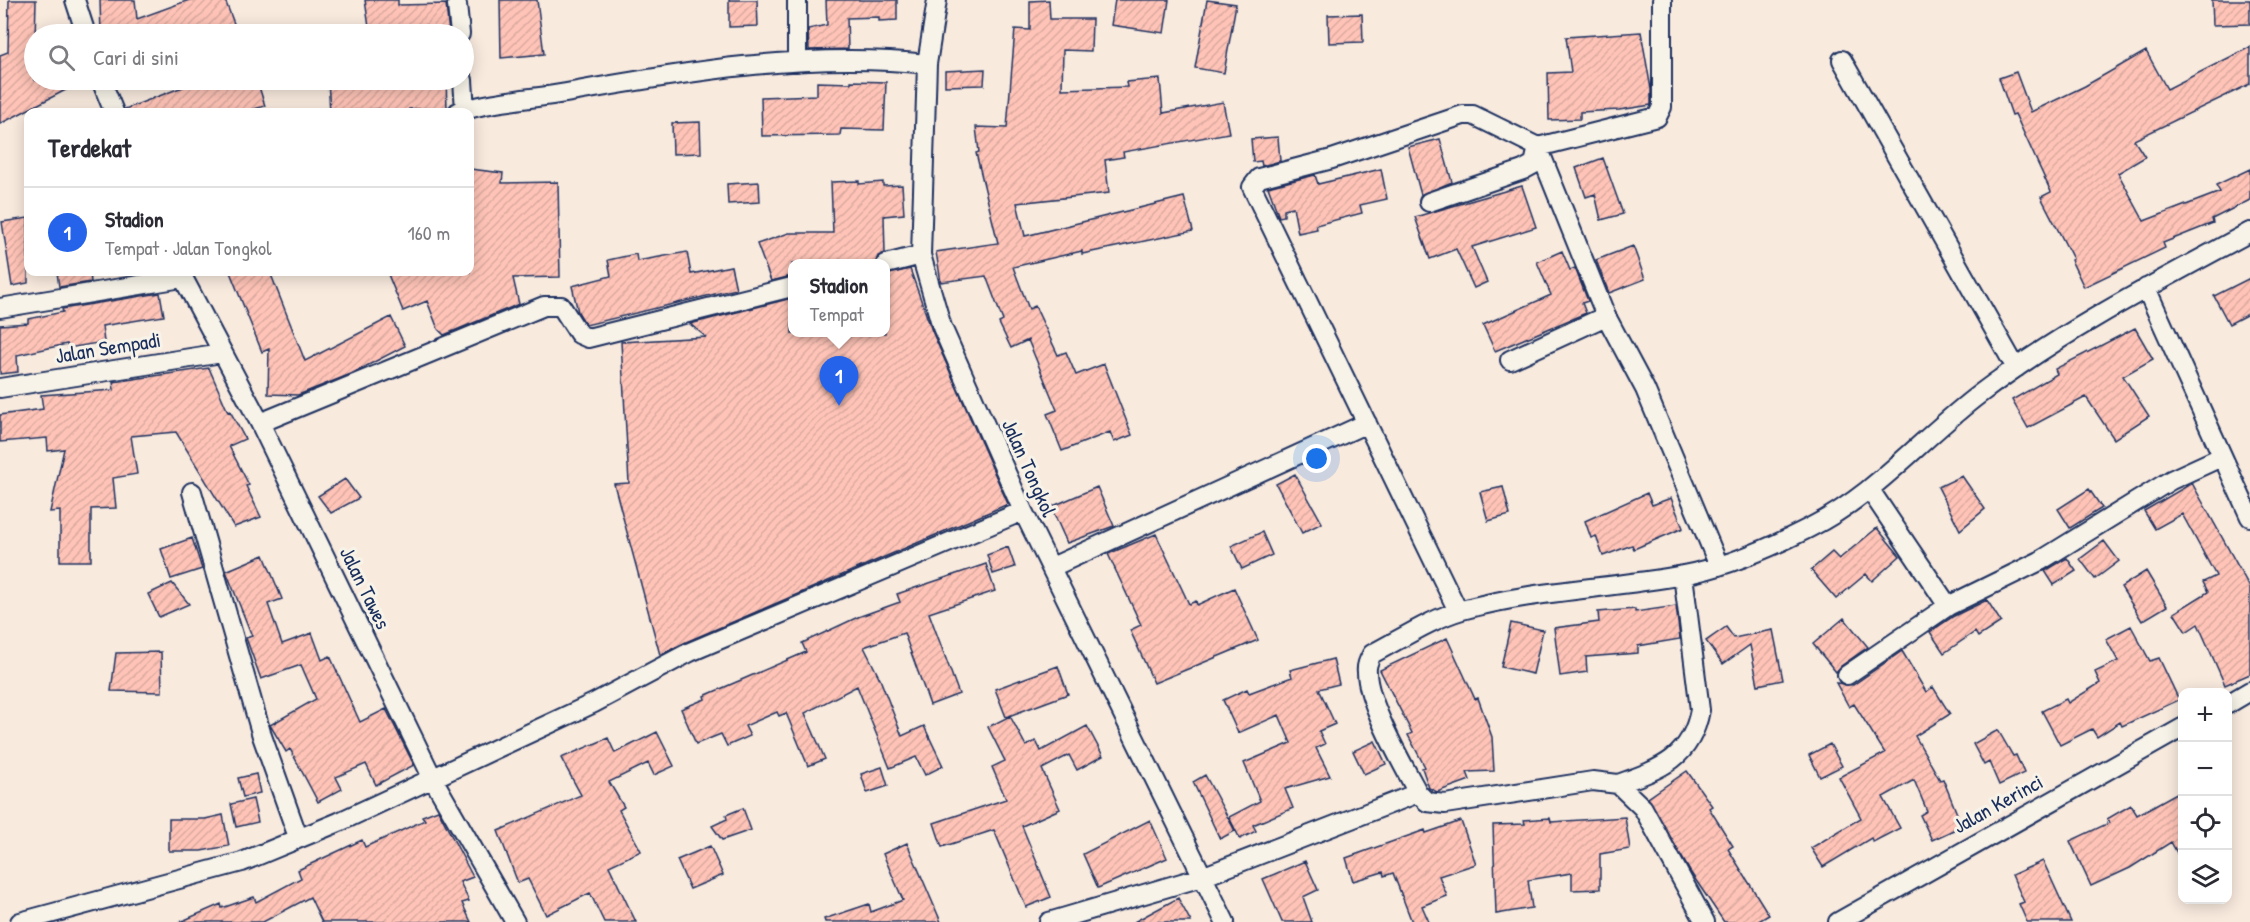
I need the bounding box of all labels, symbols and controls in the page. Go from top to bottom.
search box [24,24,474,90]
icon: search [45,41,78,74]
text: Cari di sini [93,42,179,72]
text: Terdekat [48,130,131,165]
text: Stadion [105,204,164,234]
text: 1 [64,219,71,246]
text: 160 m [408,219,450,246]
text: Tempat · Jalan Tongkol [105,234,271,261]
popup [788,259,890,337]
text: Stadion [810,270,868,300]
text: Tempat [810,300,864,327]
street label: Jalan Sempadi [53,325,163,370]
pin: 1 [820,356,858,406]
street label: Jalan Tongkol [995,414,1064,522]
your location [1302,444,1331,473]
street label: Jalan Tawes [333,542,398,634]
map controls [2178,688,2232,904]
button: + [2178,688,2232,742]
button: − [2178,742,2232,796]
street label: Jalan Kerinci [1948,767,2048,840]
button: locate [2178,796,2232,850]
button: layers [2178,850,2232,904]

